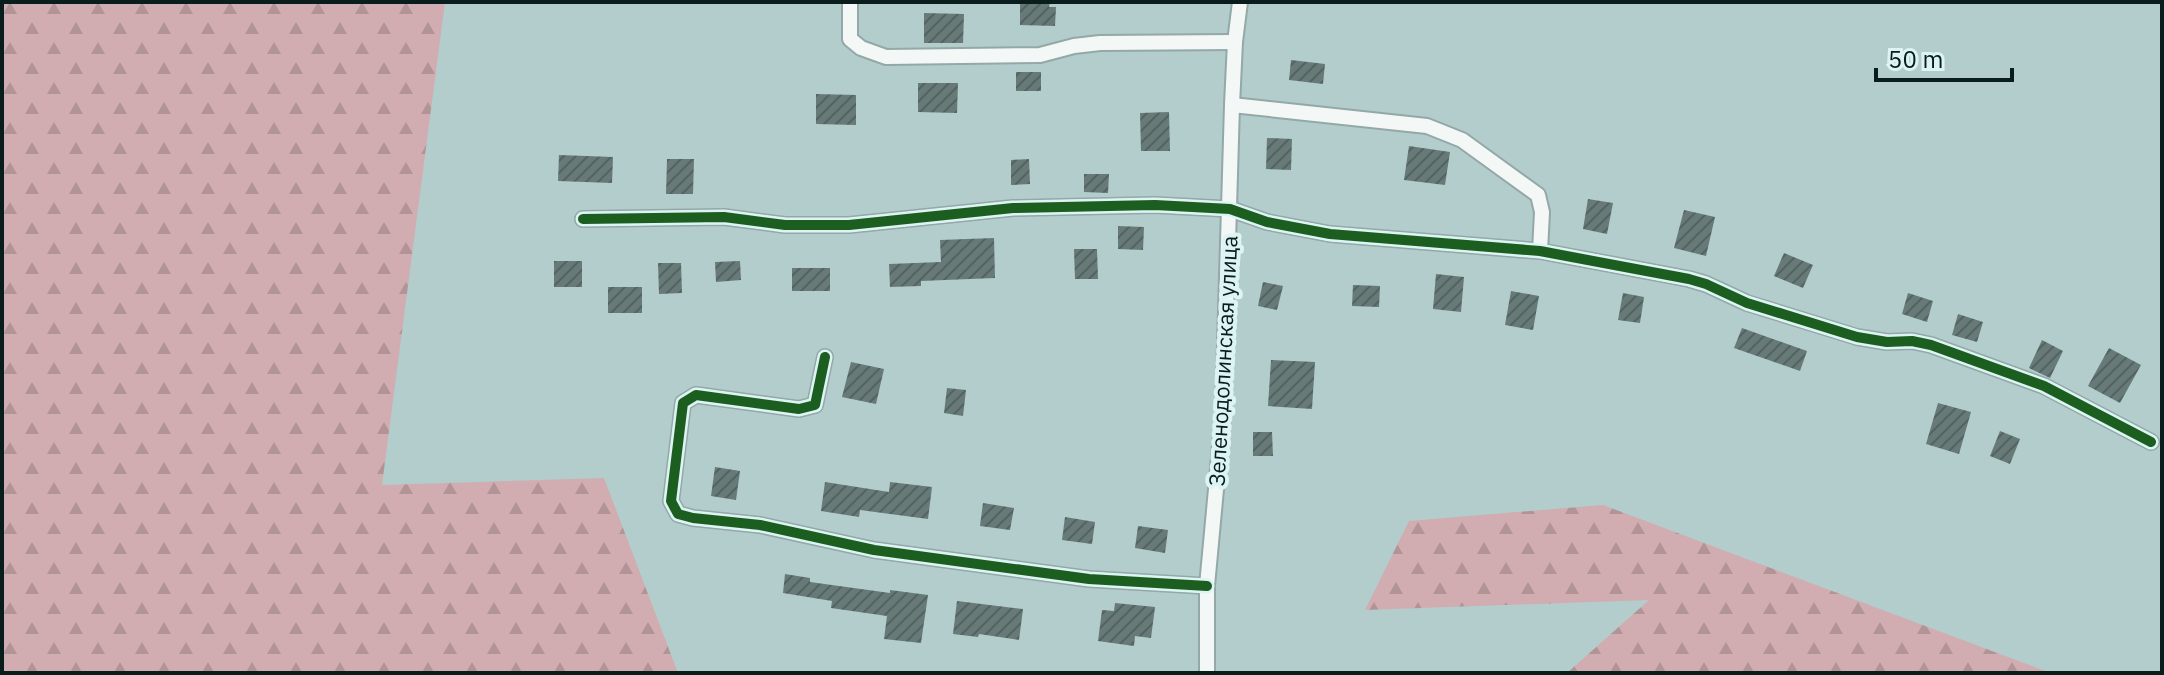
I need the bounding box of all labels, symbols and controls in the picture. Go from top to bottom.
scale bar [1876,32,2012,82]
text: 50 m [1888,43,1943,75]
street label: Зеленодолинская улица [1201,235,1244,487]

